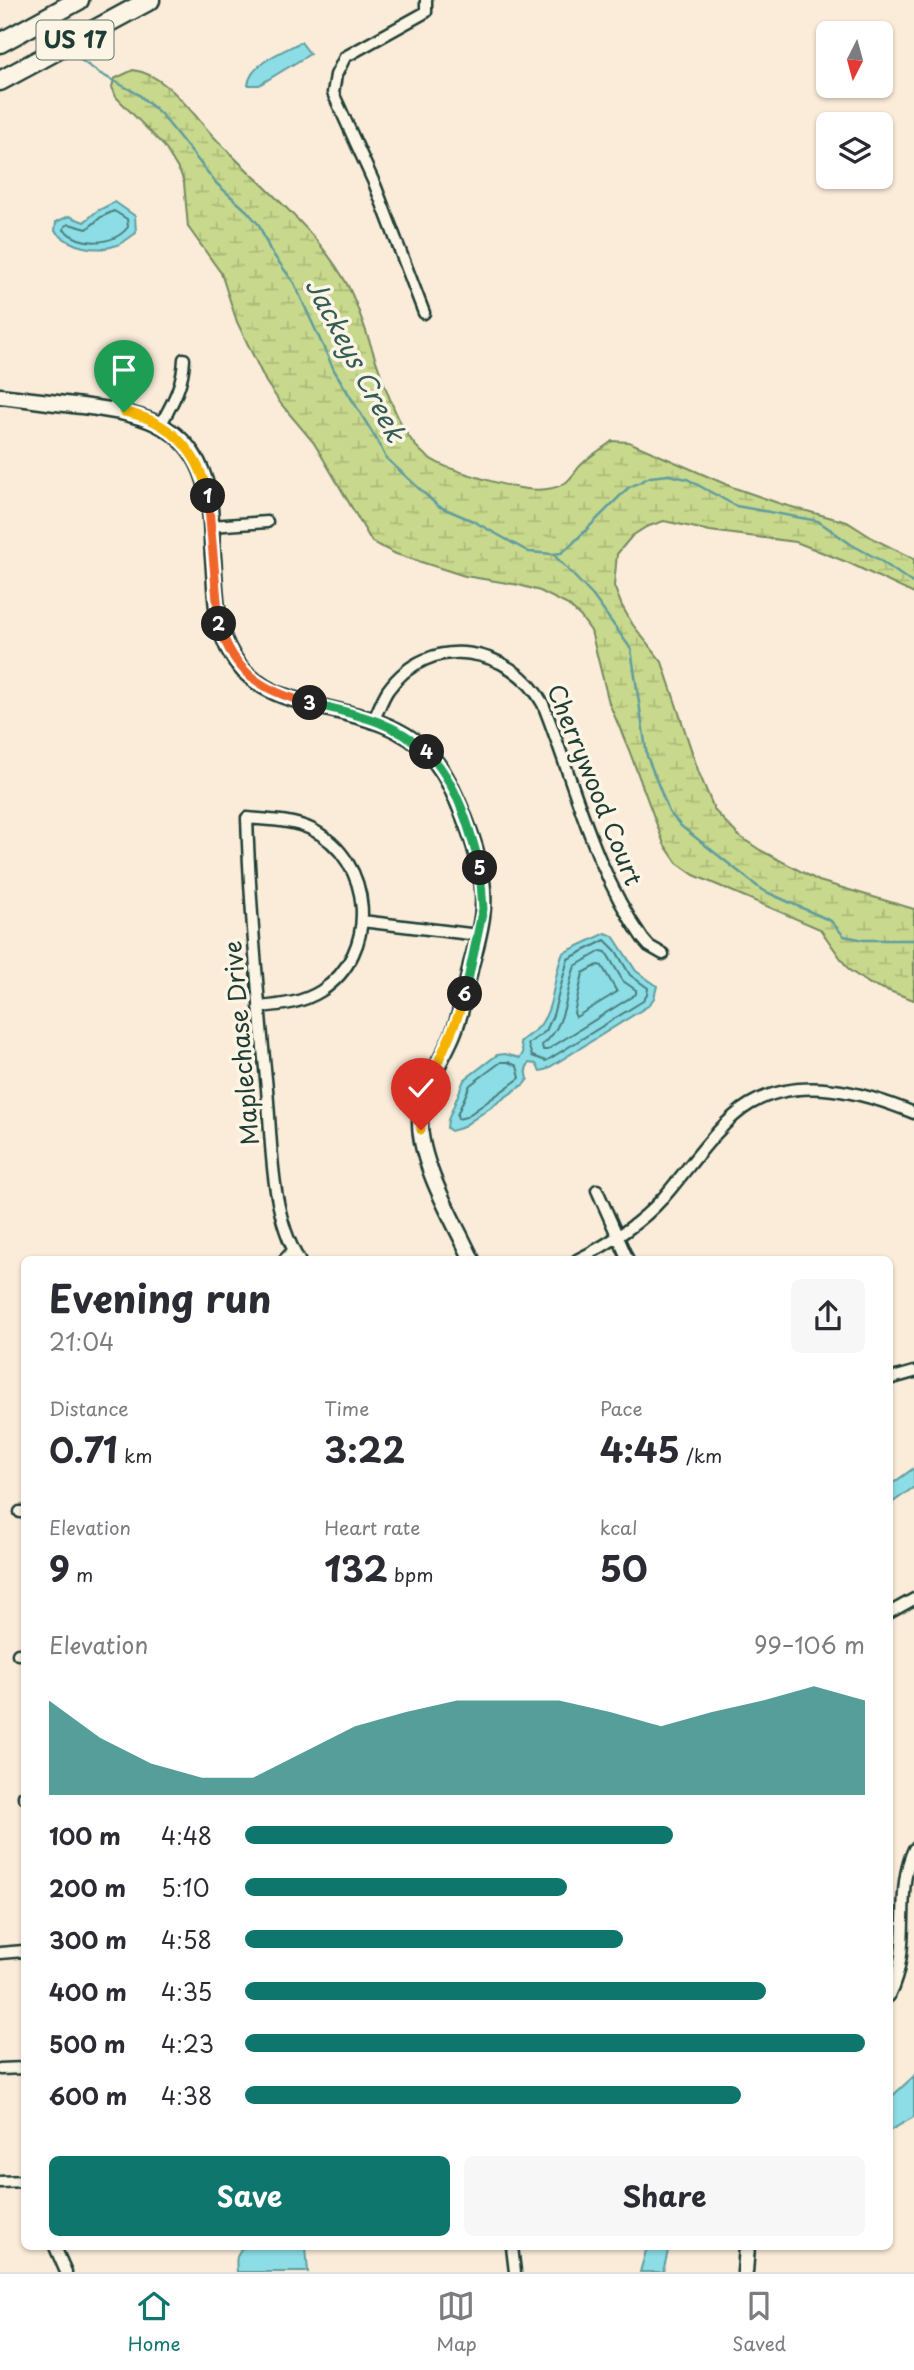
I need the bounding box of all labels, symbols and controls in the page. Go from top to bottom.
road number: US 17 [36,20,114,60]
north arrow [816,21,892,98]
map controls [816,21,893,189]
button: layers [816,112,893,189]
water label: Jackeys Creek [297,270,417,449]
pin [94,340,154,412]
icon: arrive [105,351,143,389]
pin: 1 [190,478,226,514]
text: 1 [203,481,212,509]
pin: 2 [202,606,236,642]
text: 2 [212,609,225,637]
street label: Cherrywood Court [539,678,653,891]
pin: 3 [292,686,328,720]
text: 3 [303,688,316,716]
pin: 4 [410,734,444,770]
text: 4 [420,737,433,765]
pin: 5 [462,850,498,886]
text: 5 [473,853,486,881]
street label: Maplechase Drive [213,939,267,1147]
pin: 6 [448,976,482,1012]
text: 6 [458,979,471,1007]
pin [391,1058,451,1130]
icon: check [402,1069,440,1107]
text: Evening run [49,1269,271,1326]
button: share [791,1279,865,1353]
text: 21:04 [49,1324,114,1359]
text: Distance [49,1394,129,1422]
text: Time [324,1394,369,1422]
text: Pace [600,1394,643,1422]
text: 0.71 [49,1422,118,1475]
text: 3:22 [324,1422,405,1475]
text: 4:45 [600,1422,680,1475]
text: km [118,1441,153,1469]
text: /km [680,1441,722,1469]
text: Elevation [49,1513,131,1541]
text: Heart rate [324,1513,420,1541]
text: kcal [600,1513,638,1541]
text: 9 [49,1541,70,1594]
text: 132 [324,1541,388,1594]
text: 50 [600,1541,648,1594]
text: m [70,1560,93,1588]
text: bpm [388,1560,433,1588]
text: Elevation [49,1627,148,1662]
text: 99–106 m [754,1627,865,1662]
text: 100 m [49,1818,121,1853]
text: 4:48 [161,1818,212,1853]
text: 200 m [49,1870,126,1905]
text: 5:10 [161,1870,209,1905]
text: 300 m [49,1922,127,1957]
text: 4:58 [161,1922,212,1957]
text: 400 m [49,1974,127,2009]
text: 4:35 [161,1974,212,2009]
text: 500 m [49,2026,126,2061]
text: 4:23 [161,2026,214,2061]
text: 600 m [49,2078,127,2113]
text: 4:38 [161,2078,212,2113]
button: Save [49,2156,450,2236]
button: Share [464,2156,865,2236]
tab: Home [128,2287,181,2357]
tab: Map [436,2287,477,2357]
tab: Saved [732,2287,786,2357]

